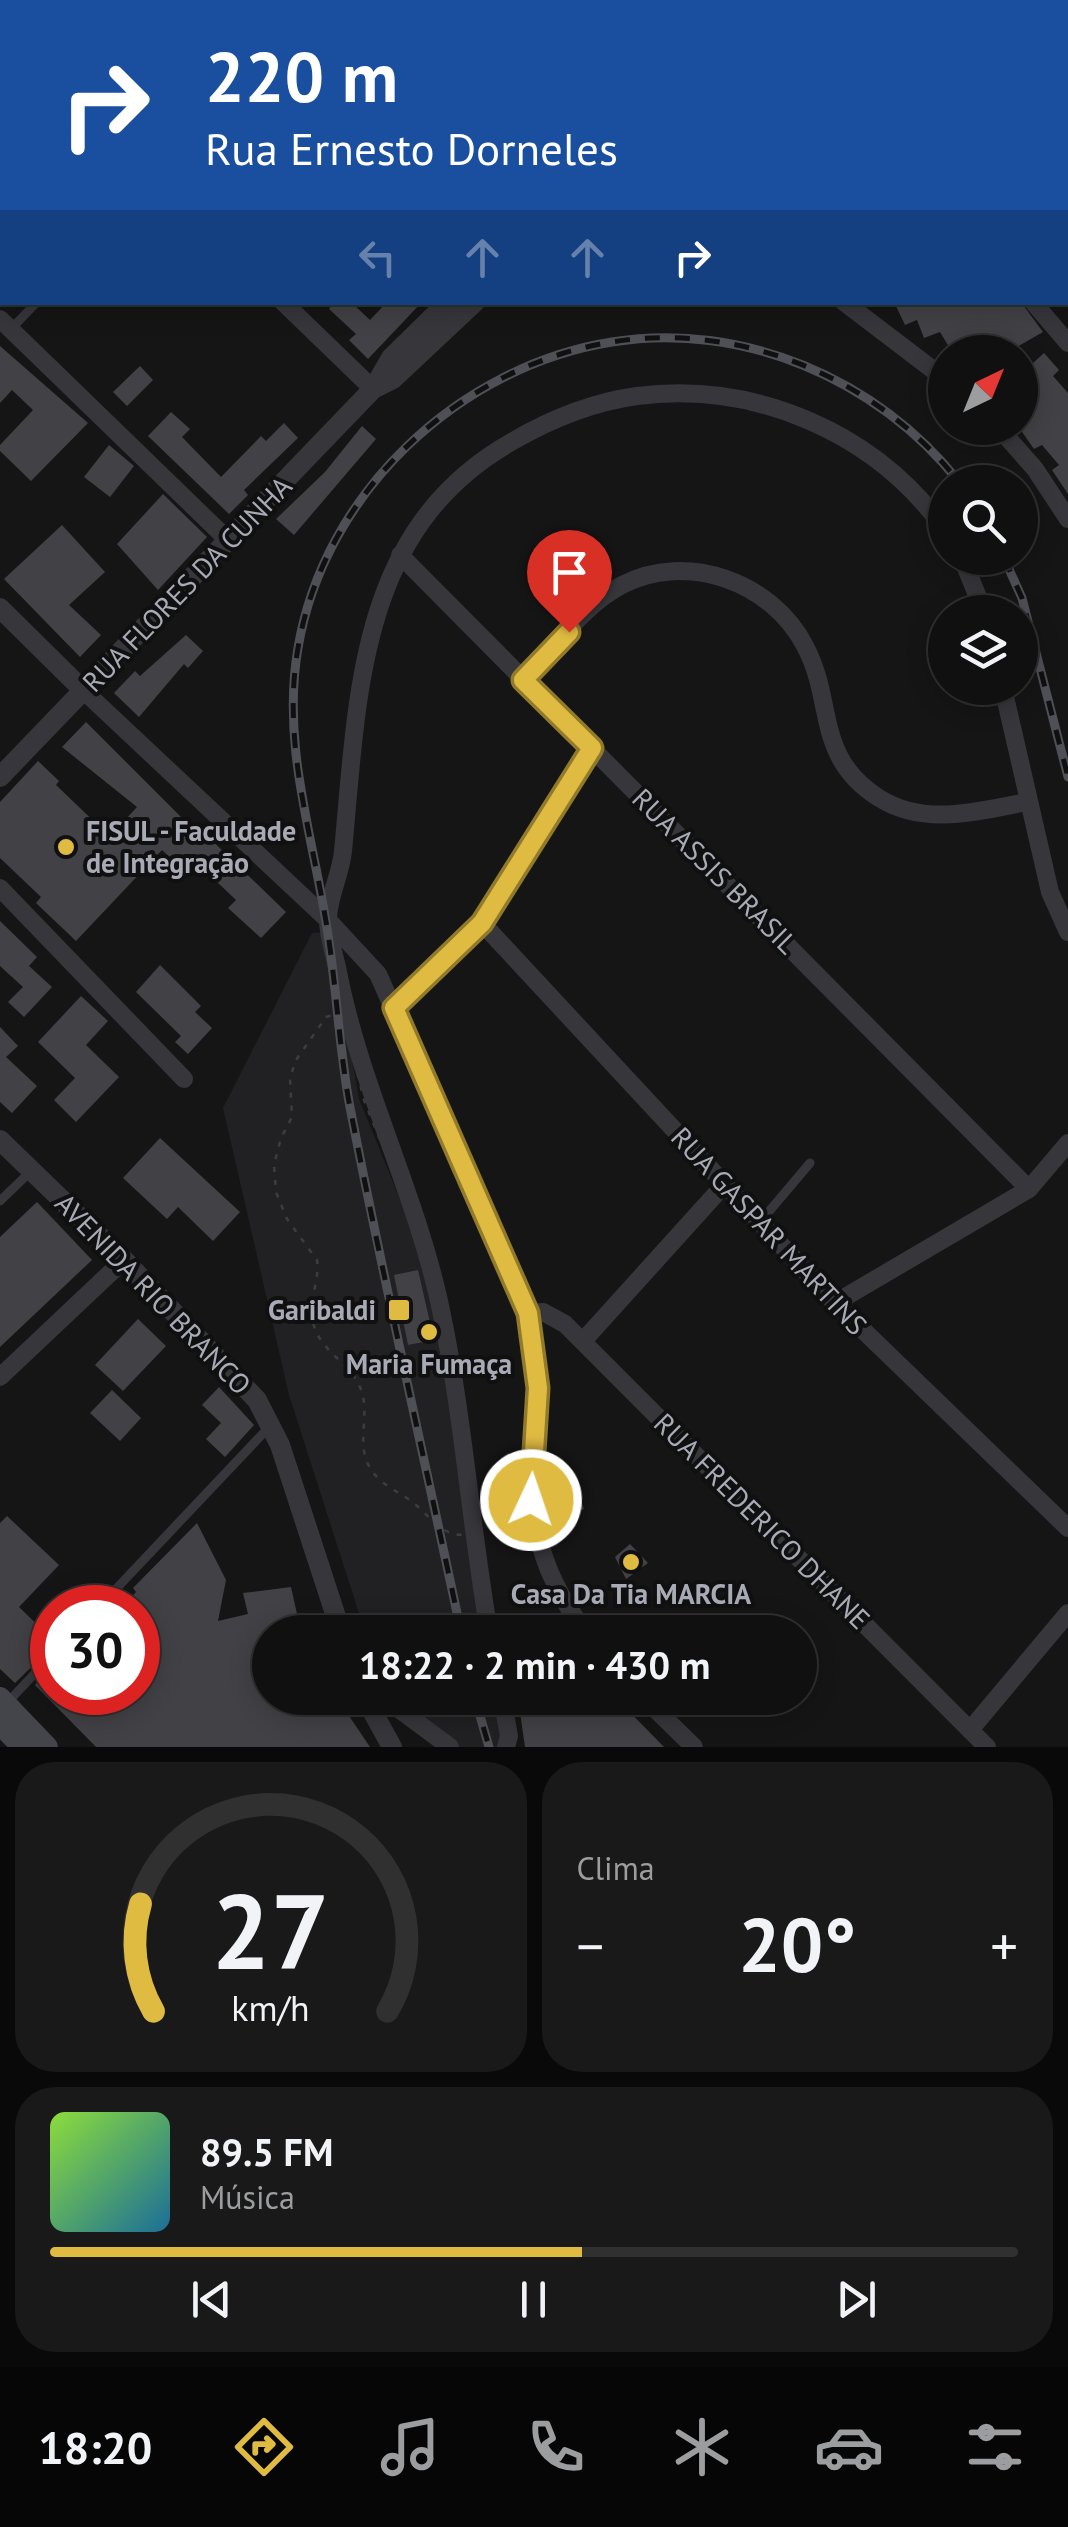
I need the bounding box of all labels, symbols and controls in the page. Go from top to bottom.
text: 220 m [205,31,398,121]
icon: right [40,40,170,170]
text: Rua Ernesto Dorneles [205,119,618,177]
icon: left [350,230,405,285]
icon: ahead [455,230,510,285]
icon: ahead [560,230,615,285]
icon: right [665,230,720,285]
north arrow [928,335,1038,445]
map controls [928,335,1038,705]
button: search [928,465,1038,575]
street label: RUA FLORES DA CUNHA [74,467,300,700]
pin [527,530,612,633]
icon: arrive [542,545,597,600]
button: layers [928,595,1038,705]
street label: RUA ASSIS BRASIL [625,780,806,961]
place label: FISUL - Faculdade de Integração [86,812,296,881]
marker: FISUL - Faculdade de Integração [55,836,77,858]
street label: RUA GASPAR MARTINS [663,1119,875,1342]
street label: AVENIDA RIO BRANCO [47,1185,259,1402]
place label: Garibaldi [268,1291,376,1328]
marker: Garibaldi [386,1297,412,1323]
marker: Maria Fumaça [418,1321,440,1343]
place label: Maria Fumaça [346,1345,512,1382]
street label: RUA FREDERICO DHANE [646,1405,878,1637]
position arrow [479,1448,583,1552]
marker: Casa Da Tia MARCIA [620,1551,642,1573]
place label: Casa Da Tia MARCIA [511,1575,751,1612]
speed limit sign: 30 [30,1585,160,1715]
text: 18:22 · 2 min · 430 m [359,1640,710,1689]
text: Clima [577,1847,655,1889]
text: 27 [212,1863,330,1998]
text: 20° [738,1896,856,1993]
text: − [577,1910,604,1981]
text: + [990,1910,1018,1981]
text: km/h [232,1985,310,2031]
text: 89.5 FM [200,2127,333,2176]
text: Música [200,2176,295,2218]
icon: previous [184,2272,239,2327]
icon: pause [506,2272,561,2327]
icon: next [829,2272,884,2327]
icon: directions [229,2412,299,2482]
icon: music [375,2412,445,2482]
icon: phone [521,2412,591,2482]
icon: climate [667,2412,737,2482]
icon: car [814,2412,884,2482]
icon: filters [960,2412,1030,2482]
text: 18:20 [38,2418,152,2476]

